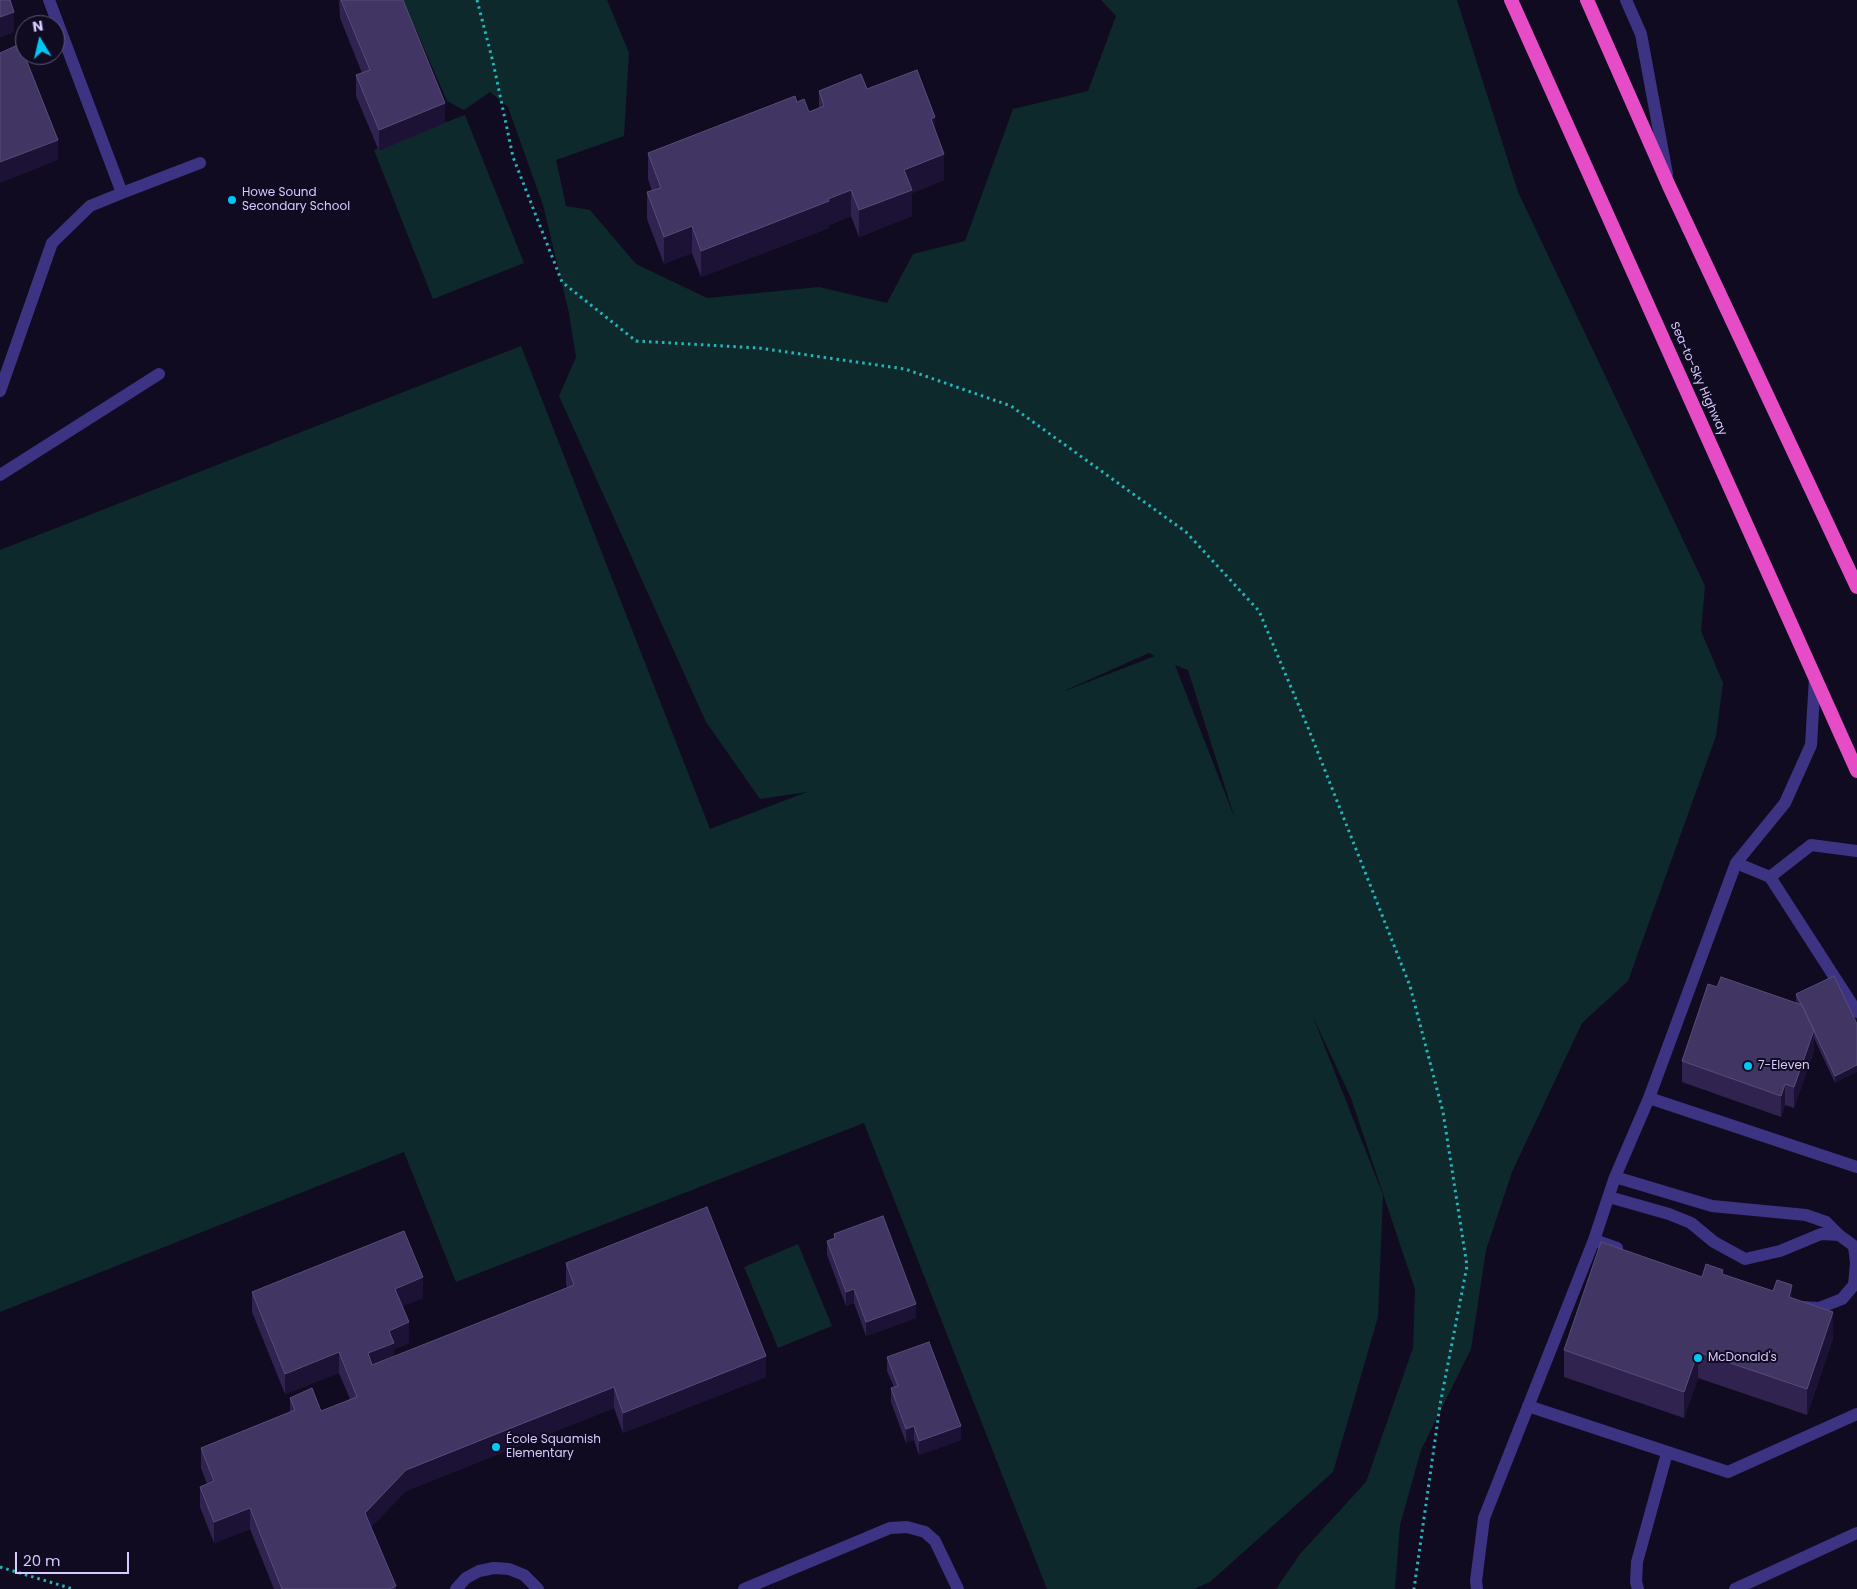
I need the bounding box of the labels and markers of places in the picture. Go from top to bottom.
place label: Howe Sound Secondary School [242,186,350,214]
marker: Howe Sound Secondary School [226,194,238,206]
place label: 7-Eleven [1758,1059,1810,1073]
marker: 7-Eleven [1742,1060,1754,1072]
place label: McDonald's [1708,1351,1777,1365]
marker: McDonald's [1692,1352,1704,1364]
place label: École Squamish Elementary [506,1433,601,1461]
marker: École Squamish Elementary [490,1441,502,1453]

